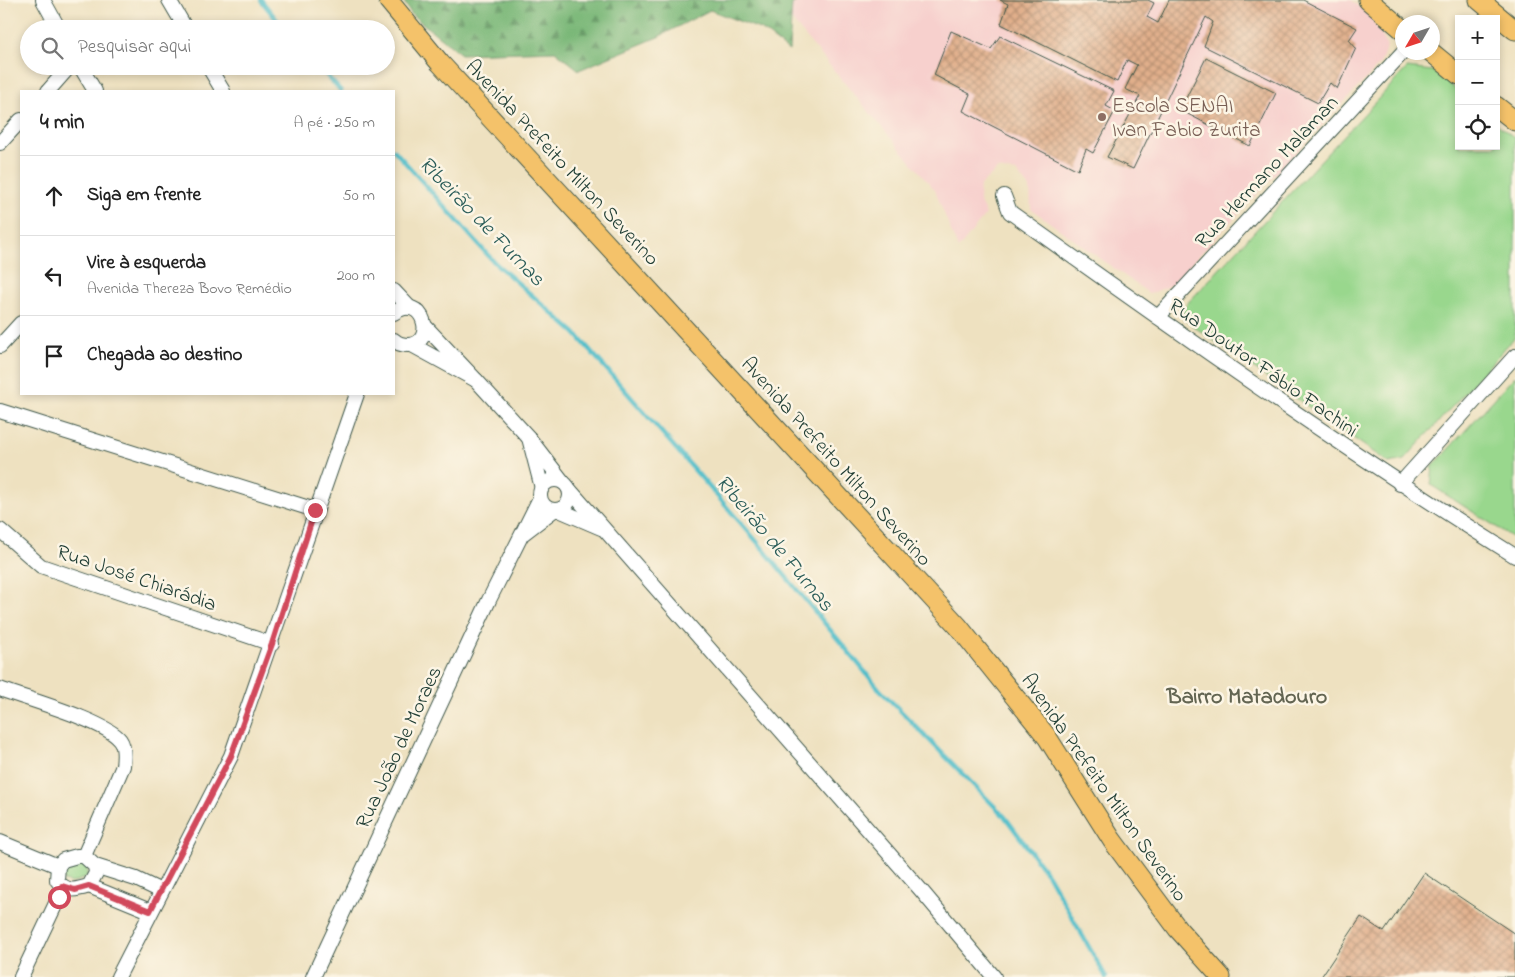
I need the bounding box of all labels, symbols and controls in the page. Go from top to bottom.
north arrow [1395,15,1440,60]
map controls [1455,15,1500,150]
button: + [1455,15,1500,60]
search box [20,20,395,75]
icon: search [38,34,66,62]
text: Pesquisar aqui [78,34,191,61]
street label: Avenida Prefeito Milton Severino [458,53,666,273]
button: − [1455,60,1500,105]
street label: Rua Hermano Malaman [1189,89,1346,256]
place label: Escola SENAI Ivan Fabio Zurita [1112,92,1261,146]
button: locate [1455,105,1500,150]
text: 4 min [40,108,84,138]
text: A pé · 250 m [293,111,375,135]
marker: Escola SENAI Ivan Fabio Zurita [1096,111,1108,123]
water label: Ribeirão de Furnas [410,150,552,295]
icon: ahead [40,182,68,210]
text: Siga em frente [87,182,201,209]
text: 50 m [343,184,375,208]
text: Vire à esquerda [87,250,206,277]
icon: left [40,262,68,290]
text: 200 m [337,264,375,288]
text: Avenida Thereza Bovo Remédio [87,277,292,301]
street label: Rua Doutor Fábio Fachini [1162,292,1364,446]
icon: arrive [40,342,68,370]
text: Chegada ao destino [87,342,242,369]
street label: Avenida Prefeito Milton Severino [733,351,938,574]
water label: Ribeirão de Furnas [707,468,841,620]
route end [304,499,327,522]
street label: Rua José Chiarádia [52,537,220,620]
street label: Rua João de Moraes [349,662,451,834]
street label: Avenida Prefeito Milton Severino [1013,668,1194,909]
district label: Bairro Matadouro [1166,682,1327,714]
route start [48,886,71,909]

